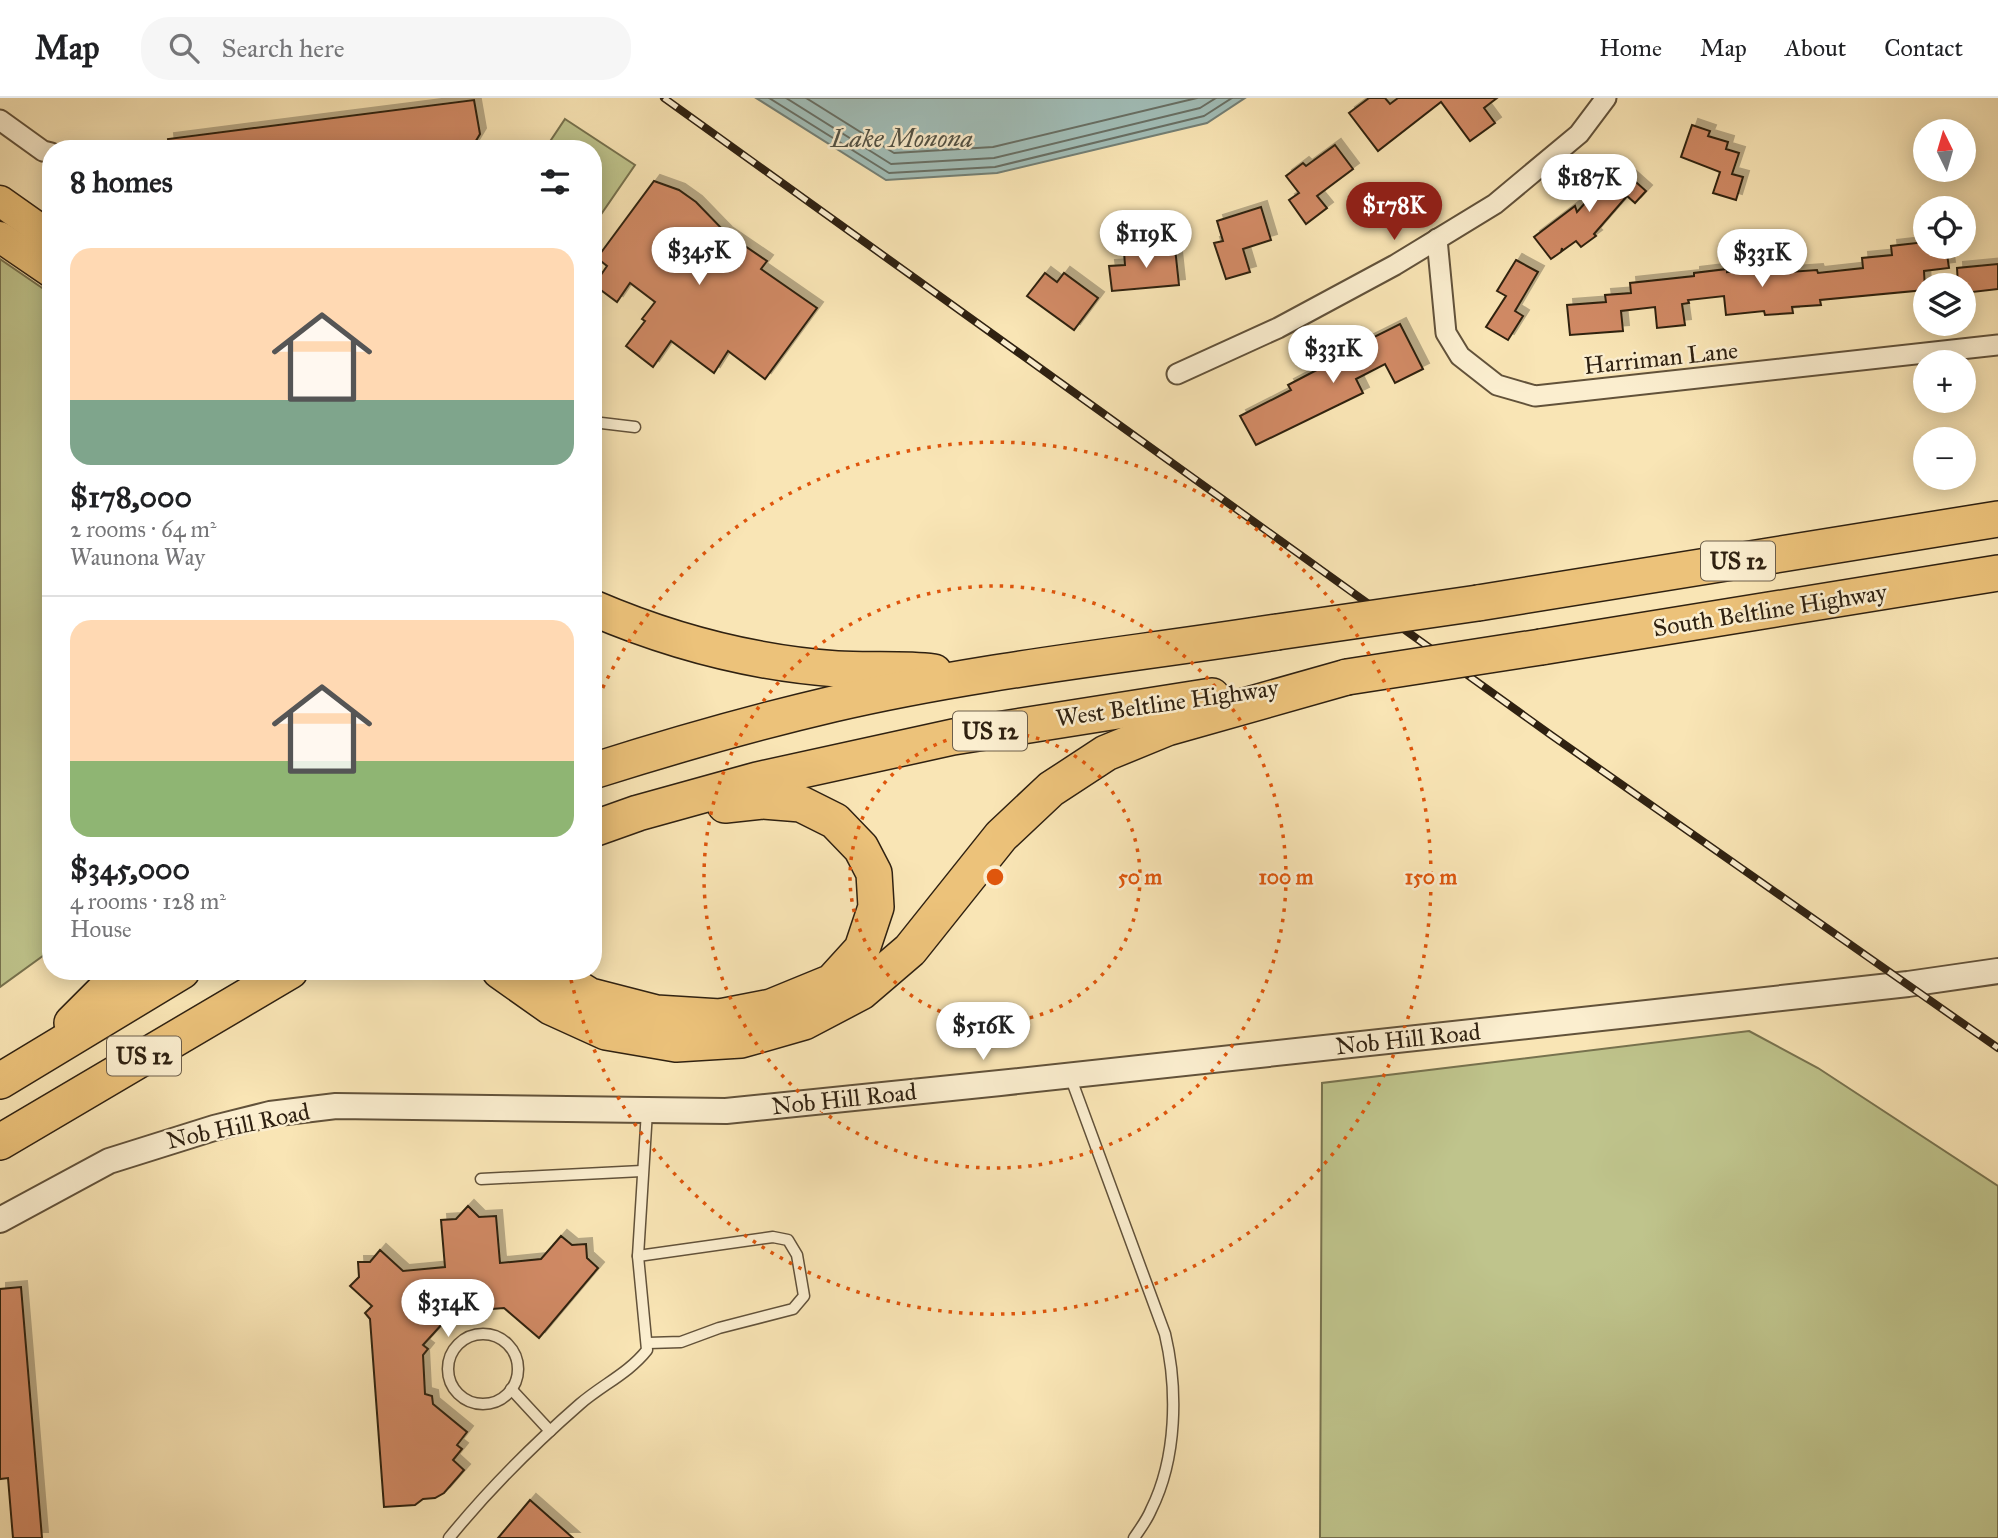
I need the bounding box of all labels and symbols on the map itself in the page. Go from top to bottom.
north arrow [1913,119,1976,182]
water label: Lake Monona [830,122,973,154]
pin: $187K [1540,155,1638,214]
pin: $178K [1345,183,1443,242]
pin: $119K [1097,211,1195,270]
pin: $345K [650,228,748,287]
pin: $331K [1713,230,1811,289]
pin: $331K [1284,326,1382,385]
street label: Harriman Lane [1582,335,1740,381]
road number: US 12 [1701,542,1775,580]
street label: South Beltline Highway [1651,577,1890,643]
street label: West Beltline Highway [1054,672,1281,733]
road number: US 12 [953,712,1027,750]
text: 50 m [1118,864,1162,890]
text: 100 m [1259,864,1314,890]
text: 150 m [1405,864,1457,890]
centre of rings [983,865,1007,889]
pin: $516K [934,1002,1032,1062]
street label: Nob Hill Road [1334,1016,1482,1062]
road number: US 12 [107,1037,181,1076]
street label: Nob Hill Road [770,1076,918,1122]
street label: Nob Hill Road [164,1096,312,1156]
pin: $314K [399,1280,497,1339]

